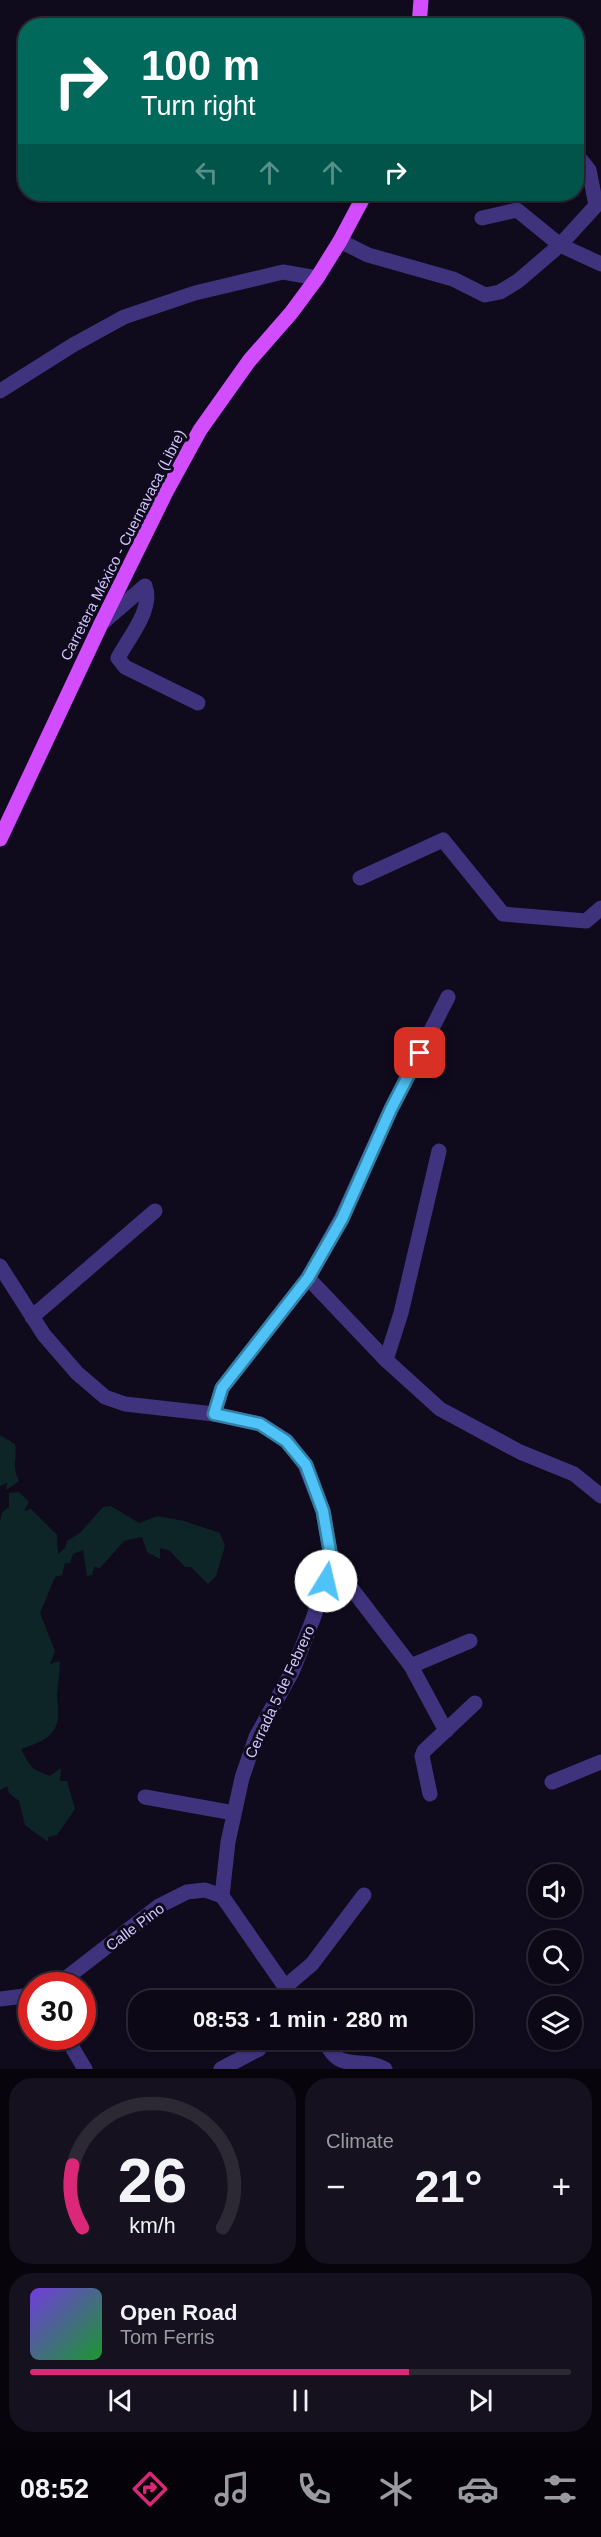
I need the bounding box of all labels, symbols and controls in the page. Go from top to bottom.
icon: right [42,42,120,120]
text: 100 m [141,42,260,89]
text: Turn right [141,91,256,121]
icon: left [190,156,223,189]
icon: ahead [253,156,286,189]
icon: ahead [316,156,349,189]
icon: right [379,156,412,189]
street label: Carretera México - Cuernavaca (Libre) [57,427,188,663]
pin [394,1027,445,1078]
icon: arrive [403,1036,436,1069]
position arrow [294,1549,358,1613]
street label: Cerrada 5 de Febrero [241,1623,318,1761]
map controls [528,1864,582,2050]
button: sound [528,1864,582,1918]
street label: Calle Pino [102,1899,167,1954]
button: search [528,1930,582,1984]
speed limit sign: 30 [18,1972,96,2050]
button: layers [528,1996,582,2050]
text: 08:53 · 1 min · 280 m [193,2007,408,2032]
text: Climate [326,2130,394,2152]
text: 26 [118,2146,187,2215]
text: 21° [414,2161,483,2212]
text: − [326,2168,345,2205]
text: + [552,2168,571,2205]
text: km/h [129,2214,176,2238]
text: Open Road [120,2300,237,2325]
text: Tom Ferris [120,2326,214,2348]
icon: previous [104,2384,137,2417]
icon: pause [284,2384,317,2417]
icon: next [464,2384,497,2417]
icon: directions [129,2468,171,2510]
icon: music [211,2468,253,2510]
icon: phone [293,2468,335,2510]
icon: climate [375,2468,417,2510]
icon: car [457,2468,499,2510]
icon: filters [539,2468,581,2510]
text: 08:52 [20,2474,89,2504]

